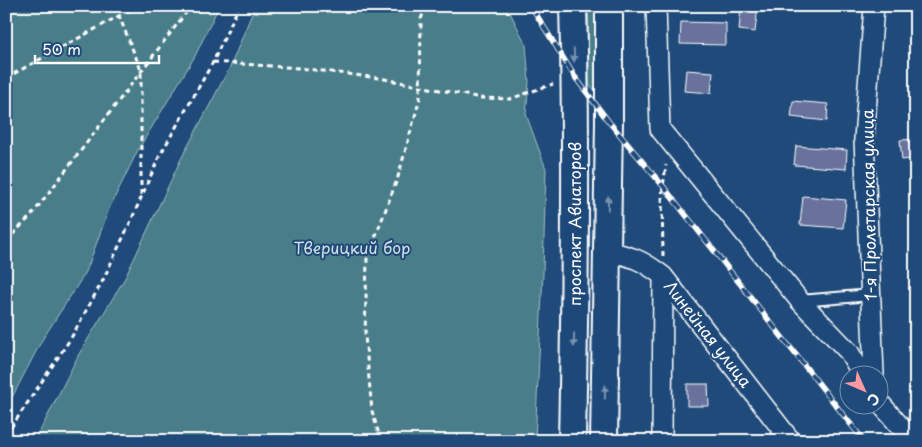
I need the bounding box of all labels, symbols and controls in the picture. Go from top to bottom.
scale bar [35,32,159,64]
text: 50 m [42,37,81,60]
one-way arrow [571,47,579,63]
street label: 1-я Пролетарская улица [854,109,882,301]
street label: проспект Авиаторов [562,142,586,306]
one-way arrow [604,194,612,210]
park label: Тверицкий бор [293,235,411,259]
street label: Линейная улица [659,275,758,392]
one-way arrow [570,332,578,348]
north arrow [840,364,890,414]
one-way arrow [601,384,609,400]
text: С [862,388,885,411]

